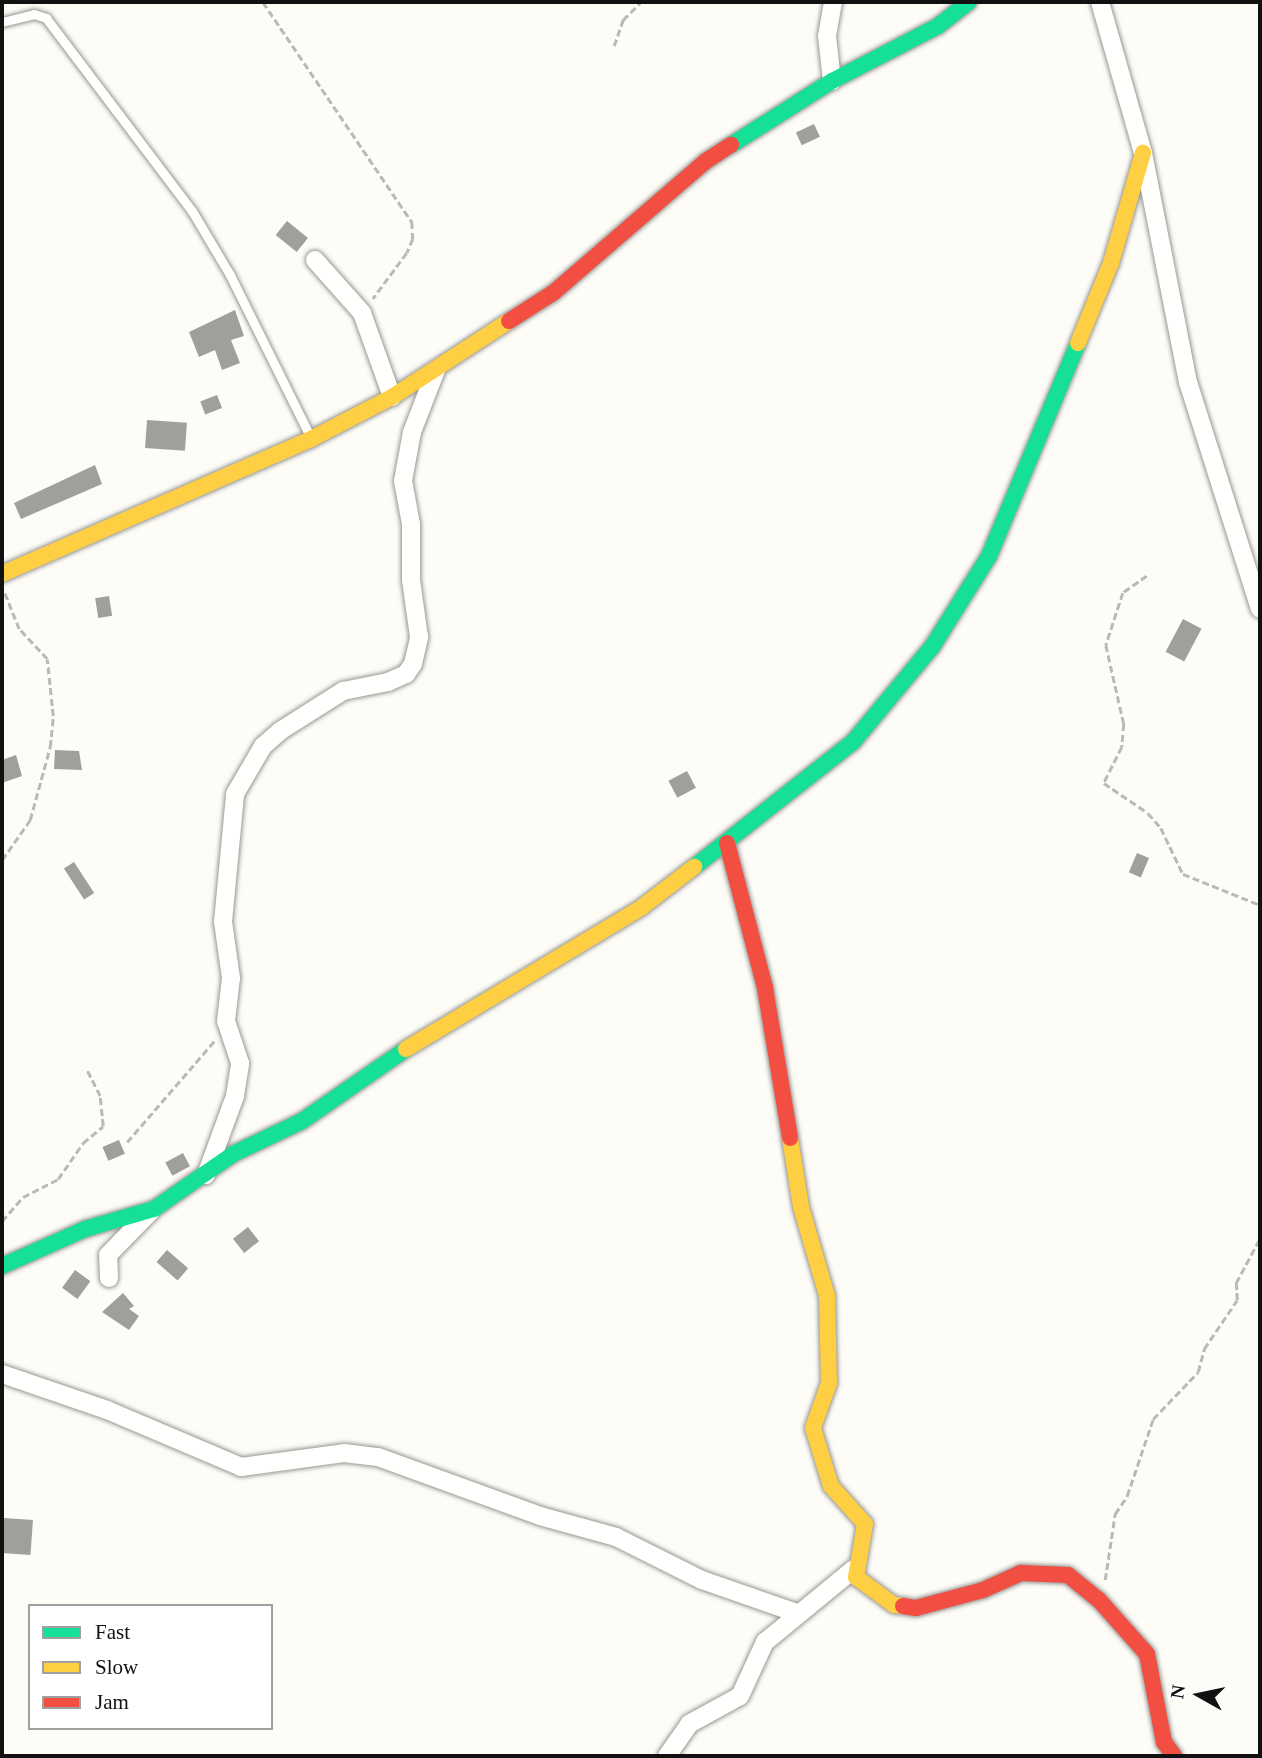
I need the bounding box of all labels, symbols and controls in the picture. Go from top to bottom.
legend [28,1604,273,1730]
text: Fast [95,1620,130,1644]
text: Slow [95,1655,138,1679]
north arrow [1164,1660,1234,1730]
text: N [1166,1683,1189,1700]
text: Jam [95,1690,129,1714]

